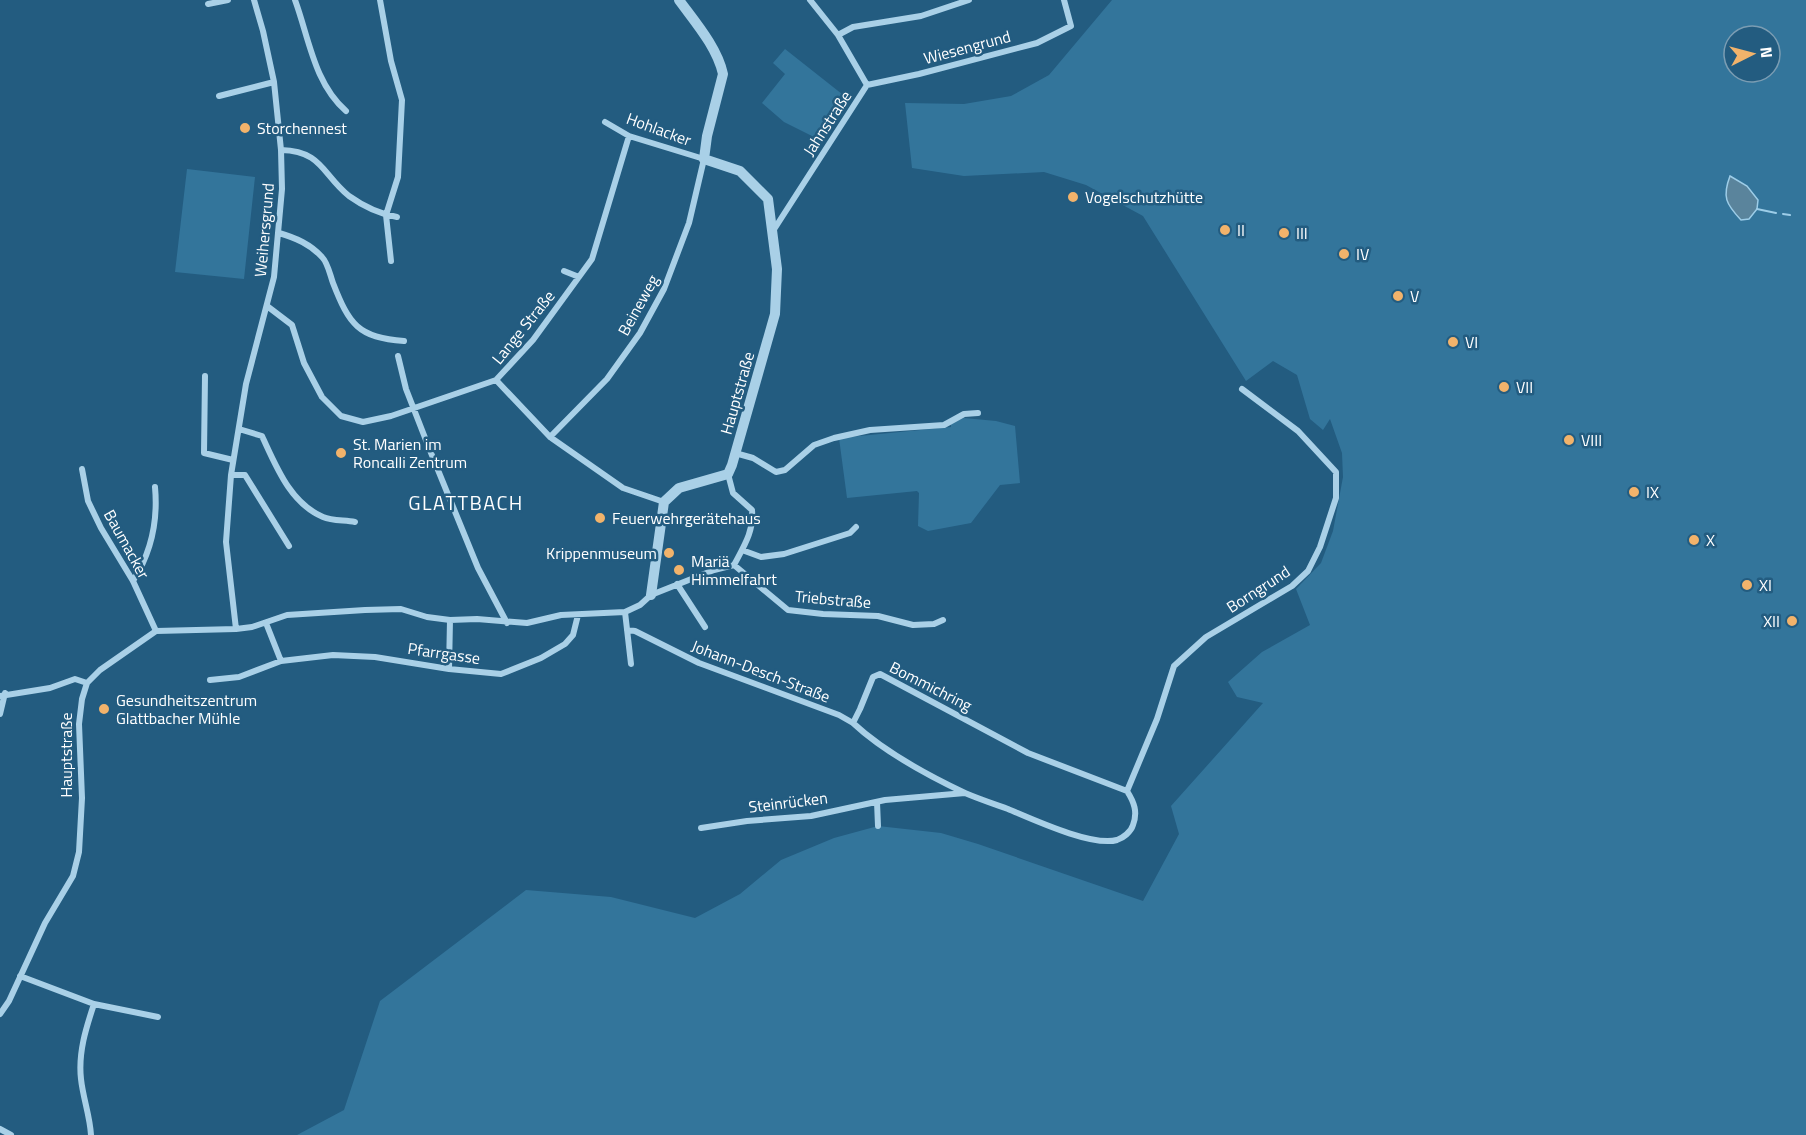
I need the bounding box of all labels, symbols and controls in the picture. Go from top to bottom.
street label: Wiesengrund [921,24,1013,70]
north arrow [1722,24,1782,84]
text: N [1754,46,1779,59]
street label: Jahnstraße [797,86,857,160]
street label: Hohlacker [623,106,695,152]
place label: Storchennest [257,116,347,140]
marker: Storchennest [238,121,252,135]
street label: Weihersgrund [248,182,280,278]
place label: Vogelschutzhütte [1085,185,1203,209]
marker: Vogelschutzhütte [1066,190,1080,204]
place label: II [1237,218,1245,242]
place label: III [1296,221,1308,245]
marker: II [1218,223,1232,237]
marker: III [1277,226,1291,240]
place label: IV [1356,242,1369,266]
marker: IV [1337,247,1351,261]
street label: Beineweg [611,270,665,340]
place label: V [1410,284,1419,308]
street label: Lange Straße [486,285,560,369]
marker: V [1391,289,1405,303]
place label: VI [1465,330,1478,354]
marker: VI [1446,335,1460,349]
street label: Hauptstraße [714,349,760,437]
place label: VII [1516,375,1533,399]
marker: VII [1497,380,1511,394]
place label: VIII [1581,428,1602,452]
place label: St. Marien im Roncalli Zentrum [353,432,467,474]
marker: VIII [1562,433,1576,447]
marker: St. Marien im Roncalli Zentrum [334,446,348,460]
place label: IX [1646,480,1659,504]
marker: IX [1627,485,1641,499]
district label: GLATTBACH [408,487,524,518]
street label: Baumacker [98,505,156,583]
place label: Feuerwehrgerätehaus [612,506,761,530]
marker: Feuerwehrgerätehaus [593,511,607,525]
place label: X [1706,528,1715,552]
marker: X [1687,533,1701,547]
place label: Krippenmuseum [546,541,657,565]
marker: Krippenmuseum [662,546,676,560]
place label: Mariä Himmelfahrt [691,549,777,591]
street label: Borngrund [1221,559,1295,619]
marker: Mariä Himmelfahrt [672,563,686,577]
place label: XI [1759,573,1772,597]
marker: XI [1740,578,1754,592]
street label: Triebstraße [794,584,872,614]
place label: XII [1763,609,1780,633]
marker: XII [1785,614,1799,628]
street label: Johann-Desch-Straße [688,634,834,708]
street label: Pfarrgasse [406,636,482,670]
street label: Bommichring [885,655,977,717]
place label: Gesundheitszentrum Glattbacher Mühle [116,688,257,730]
marker: Gesundheitszentrum Glattbacher Mühle [97,702,111,716]
street label: Hauptstraße [54,712,78,798]
street label: Steinrücken [747,785,829,819]

